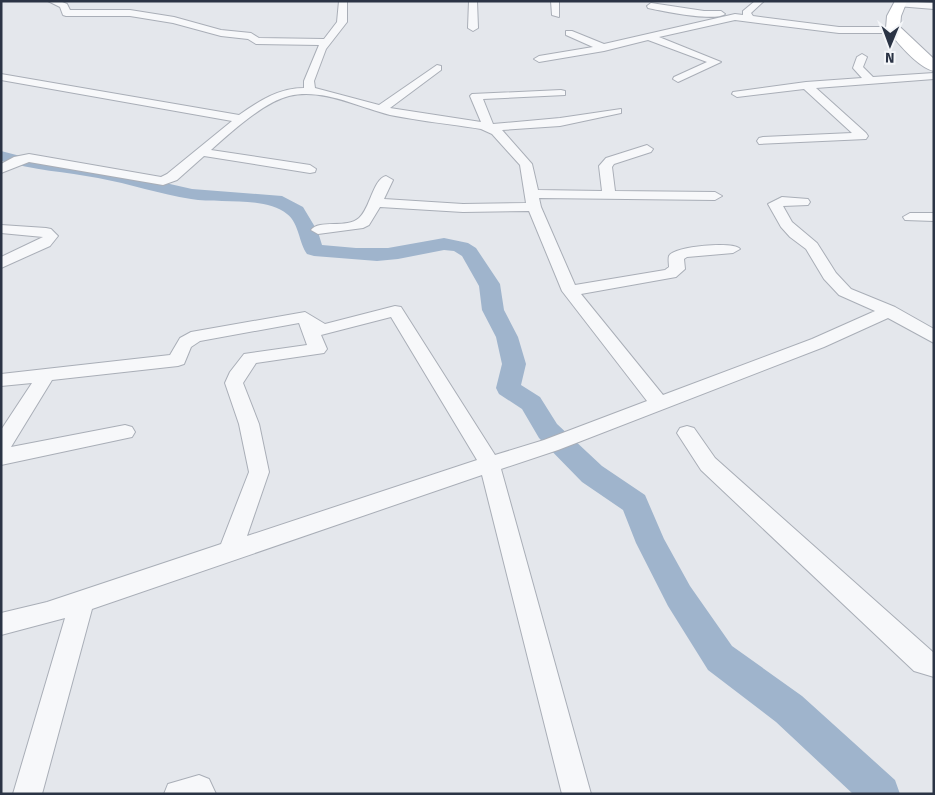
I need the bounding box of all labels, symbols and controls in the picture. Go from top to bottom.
north arrow [865,20,915,70]
text: N [885,49,895,66]

